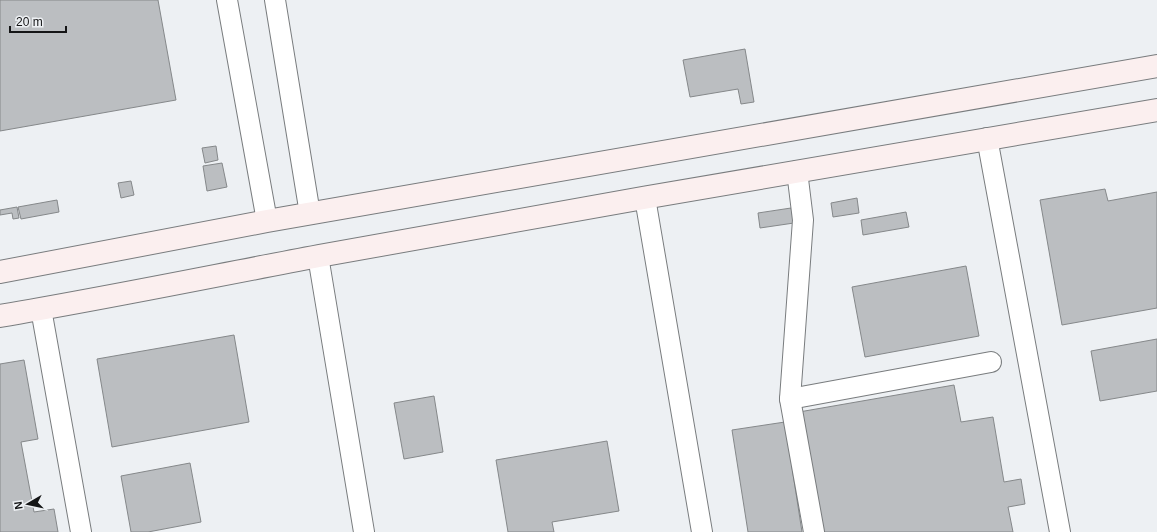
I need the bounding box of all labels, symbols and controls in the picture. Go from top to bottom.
scale bar [10,8,66,34]
text: 20 m [16,15,43,29]
north arrow [8,484,48,524]
text: N [12,501,25,510]

